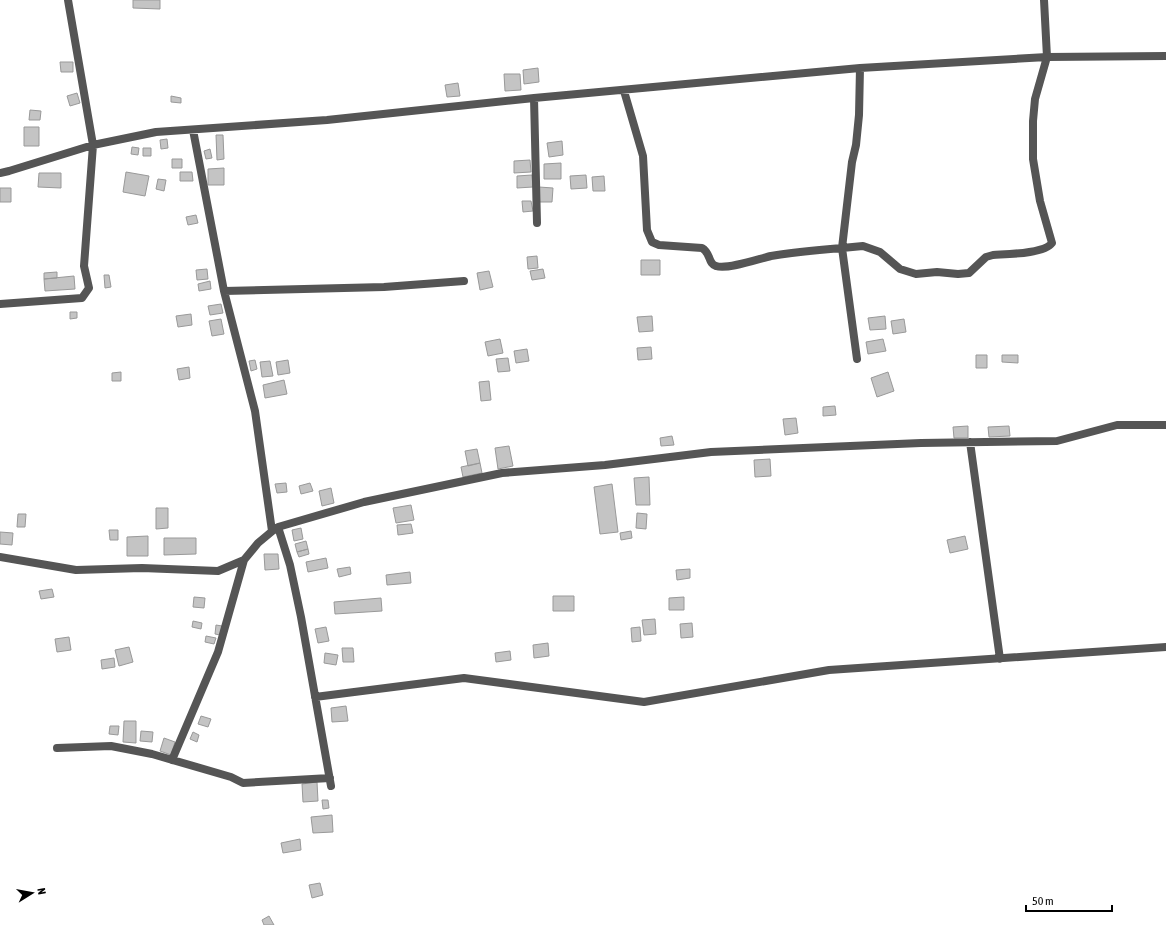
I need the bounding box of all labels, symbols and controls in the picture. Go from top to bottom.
north arrow [12,873,52,913]
text: N [35,887,48,895]
scale bar [1026,887,1112,913]
text: 50 m [1032,894,1054,908]

